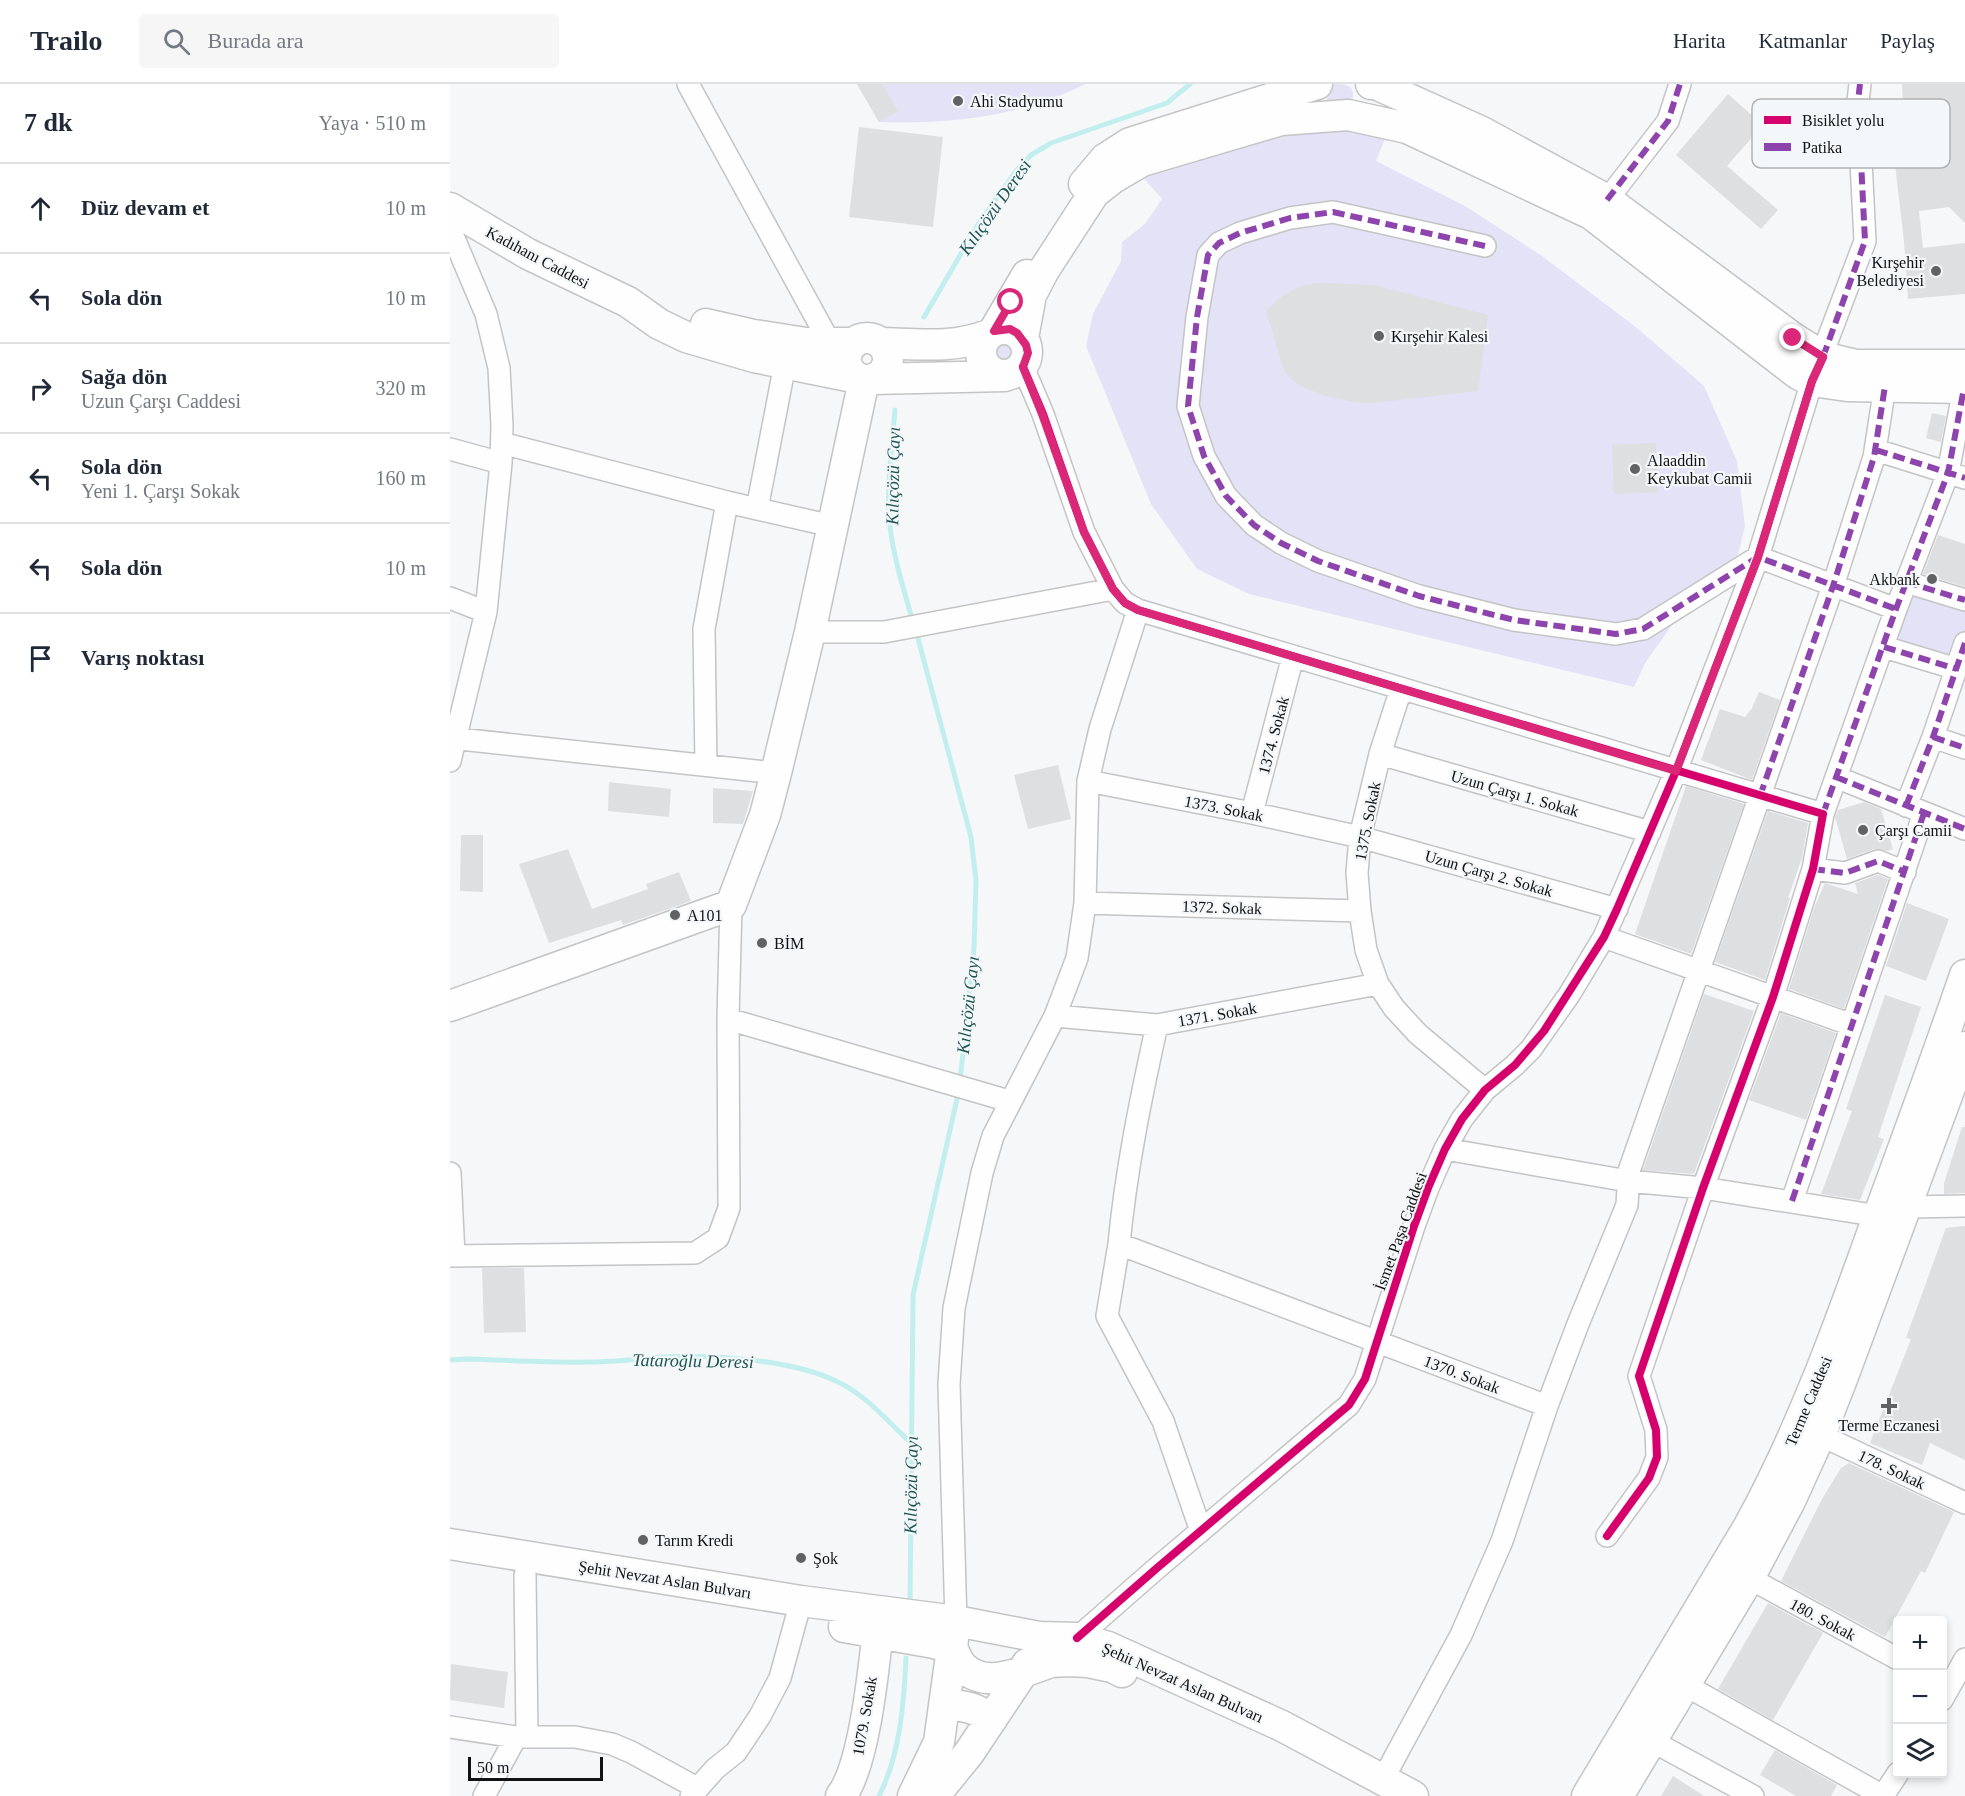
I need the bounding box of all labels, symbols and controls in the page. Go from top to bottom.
search box [139,14,559,68]
text: Trailo [30,25,103,56]
icon: search [160,25,193,58]
text: Burada ara [208,28,303,53]
text: Harita [1673,29,1726,53]
text: Katmanlar [1759,29,1847,53]
text: Paylaş [1880,29,1935,53]
place label: Ahi Stadyumu [970,93,1063,111]
marker: Ahi Stadyumu [951,94,965,108]
legend [1752,99,1950,168]
text: 7 dk [24,108,72,137]
text: Yaya · 510 m [319,112,426,134]
text: Bisiklet yolu [1802,112,1884,130]
text: Patika [1802,139,1842,156]
water label: Kılıçözü Deresi [954,155,1035,259]
icon: ahead [24,192,57,225]
text: Düz devam et [81,195,209,220]
text: 10 m [385,197,426,219]
street label: Kadıhanı Caddesi [483,223,593,292]
place label: Kırşehir Belediyesi [1856,254,1925,290]
marker: Kırşehir Belediyesi [1929,264,1943,278]
icon: left [24,282,57,315]
text: Sola dön [81,285,162,310]
text: 10 m [385,287,426,309]
route start [997,288,1023,314]
route end [1779,324,1805,350]
place label: Kırşehir Kalesi [1391,328,1489,346]
marker: Kırşehir Kalesi [1372,329,1386,343]
text: Sağa dön [81,364,167,389]
icon: right [24,372,57,405]
text: 320 m [375,377,426,399]
text: Uzun Çarşı Caddesi [81,390,241,412]
water label: Kılıçözü Çayı [882,427,904,526]
place label: Alaaddin Keykubat Camii [1647,452,1753,488]
text: Sola dön [81,454,162,479]
icon: left [24,462,57,495]
marker: Alaaddin Keykubat Camii [1628,462,1642,476]
text: 160 m [375,467,426,489]
text: Yeni 1. Çarşı Sokak [81,480,240,502]
icon: left [24,552,57,585]
text: Sola dön [81,555,162,580]
text: 10 m [385,557,426,579]
place label: Akbank [1869,571,1920,588]
marker: Akbank [1925,572,1939,586]
icon: arrive [24,642,57,675]
text: Varış noktası [81,645,204,670]
street label: 1374. Sokak [1255,694,1292,776]
street label: Uzun Çarşı 1. Sokak [1449,767,1581,821]
street label: 1375. Sokak [1352,780,1383,862]
street label: 1373. Sokak [1183,793,1265,824]
place label: Çarşı Camii [1875,822,1952,840]
marker: Çarşı Camii [1856,823,1870,837]
street label: Uzun Çarşı 2. Sokak [1423,847,1555,901]
street label: 1372. Sokak [1182,898,1262,917]
place label: A101 [687,907,723,924]
marker: A101 [668,908,682,922]
place label: BİM [774,935,804,952]
marker: BİM [755,936,769,950]
water label: Kılıçözü Çayı [953,955,983,1056]
street label: 1371. Sokak [1176,999,1258,1030]
street label: İsmet Paşa Caddesi [1371,1169,1431,1293]
water label: Tataroğlu Deresi [632,1350,754,1372]
street label: 1370. Sokak [1421,1352,1502,1397]
street label: Terme Caddesi [1782,1353,1835,1449]
marker: Terme Eczanesi [1882,1399,1896,1413]
place label: Terme Eczanesi [1838,1417,1940,1434]
water label: Kılıçözü Çayı [900,1436,922,1535]
street label: 178. Sokak [1856,1447,1928,1492]
place label: Tarım Kredi [655,1532,734,1549]
marker: Tarım Kredi [636,1533,650,1547]
place label: Şok [813,1550,838,1568]
marker: Şok [794,1551,808,1565]
street label: Şehit Nevzat Aslan Bulvarı [577,1557,753,1603]
street label: 180. Sokak [1787,1595,1859,1644]
map controls [1893,1616,1947,1778]
button: + [1893,1616,1947,1670]
street label: Şehit Nevzat Aslan Bulvarı [1099,1639,1267,1727]
button: − [1893,1670,1947,1724]
street label: 1079. Sokak [849,1675,880,1757]
button: layers [1893,1724,1947,1778]
scale bar [468,1754,603,1782]
text: 50 m [477,1759,509,1776]

